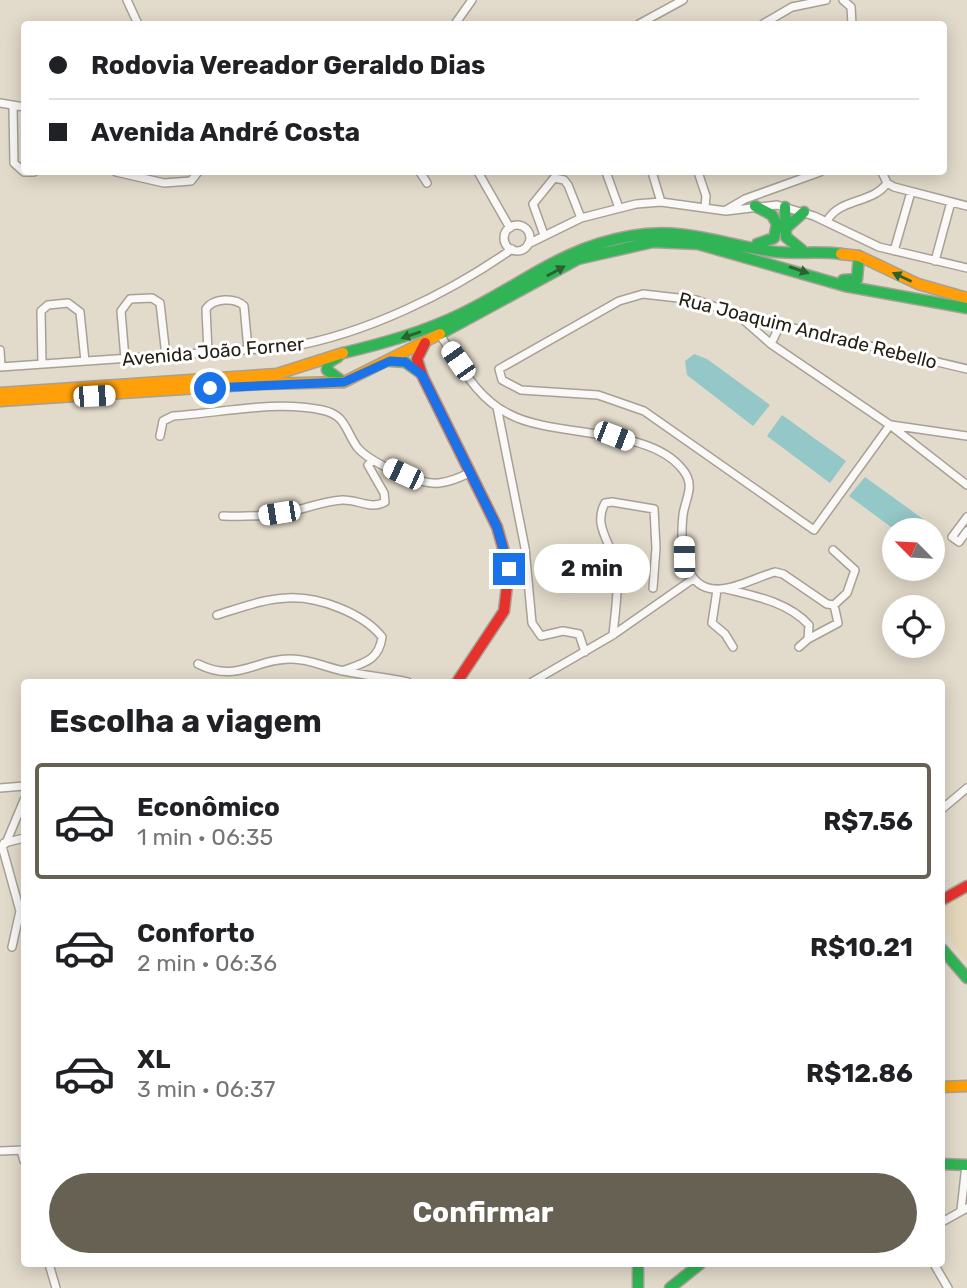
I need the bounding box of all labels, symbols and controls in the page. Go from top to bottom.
text: Rodovia Vereador Geraldo Dias [91,50,485,81]
text: Avenida André Costa [91,117,360,148]
one-way arrow [546,265,566,277]
one-way arrow [789,265,810,276]
one-way arrow [892,271,913,282]
street label: Rua Joaquim Andrade Rebello [676,287,940,374]
one-way arrow [401,330,422,341]
street label: Avenida João Forner [121,332,306,371]
car [438,338,479,384]
route start [194,372,226,404]
car [73,384,116,408]
car [591,419,638,453]
car [380,456,427,492]
car [257,499,302,527]
north arrow [882,518,945,581]
map controls [882,518,945,658]
car [674,536,695,578]
callout: 2 min [534,544,649,594]
route end [493,553,525,585]
text: 2 min [561,554,623,582]
button: locate [882,595,945,658]
text: Escolha a viagem [49,702,322,740]
icon: car [53,790,116,853]
text: Econômico [137,792,280,823]
text: R$7.56 [823,806,913,837]
text: 1 min · 06:35 [137,823,273,851]
icon: car [53,916,116,979]
text: Conforto [137,918,255,949]
text: R$10.21 [810,932,913,963]
text: 2 min · 06:36 [137,949,277,977]
icon: car [53,1042,116,1105]
text: XL [137,1044,170,1075]
text: R$12.86 [806,1058,913,1089]
text: 3 min · 06:37 [137,1075,275,1103]
button: Confirmar [49,1173,917,1253]

